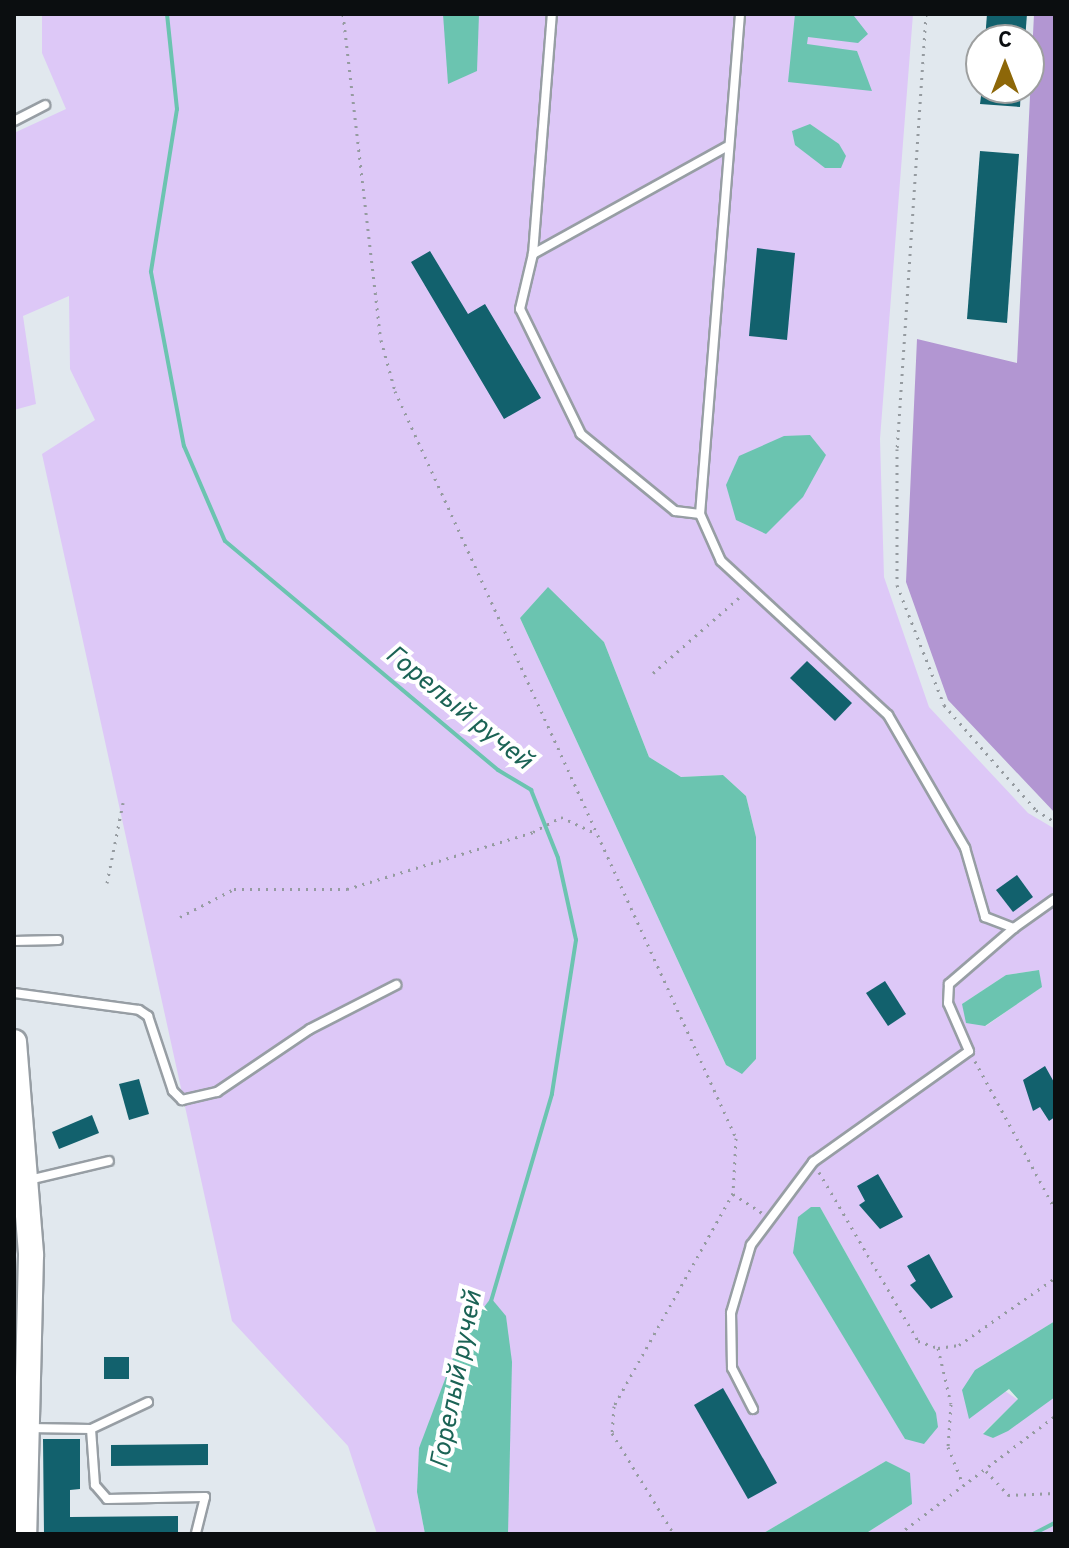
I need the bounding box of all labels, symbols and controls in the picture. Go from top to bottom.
north arrow [965,24,1045,104]
text: С [998,28,1012,55]
water label: Горелый ручей [378,640,538,778]
water label: Горелый ручей [426,1289,490,1471]

